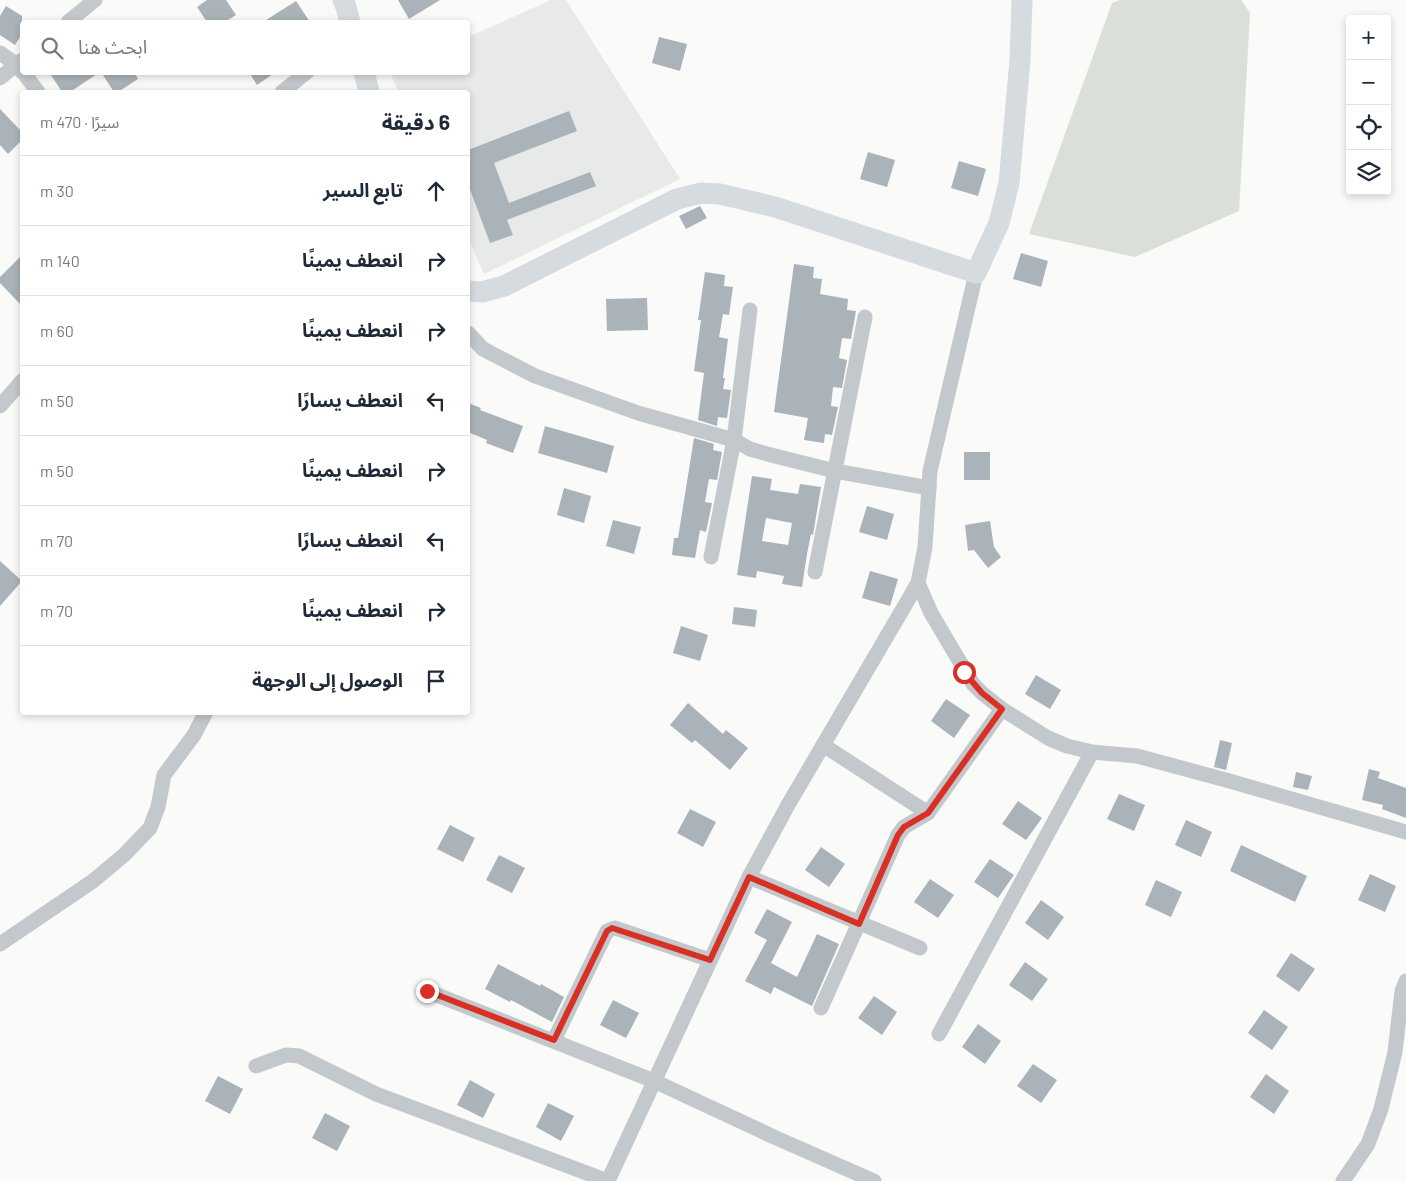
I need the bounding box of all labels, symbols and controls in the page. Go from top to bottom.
map controls [1346,15,1391,195]
button: + [1346,15,1391,60]
search box [20,20,470,75]
icon: search [38,34,66,62]
text: ابحث هنا [78,35,147,58]
button: − [1346,60,1391,105]
button: locate [1346,105,1391,150]
text: 6 دقيقة [382,109,450,134]
text: سيرًا · 470 m [40,112,119,131]
button: layers [1346,150,1391,195]
icon: ahead [422,177,450,205]
text: تابع السير [323,178,403,201]
text: 30 m [40,181,74,200]
icon: right [422,247,450,275]
text: انعطف يمينًا [302,248,403,271]
text: 140 m [40,251,80,270]
icon: right [422,317,450,345]
text: انعطف يمينًا [302,318,403,341]
text: 60 m [40,321,74,340]
icon: left [422,387,450,415]
text: انعطف يسارًا [297,388,403,411]
text: 50 m [40,391,74,410]
icon: right [422,457,450,485]
text: انعطف يمينًا [302,458,403,481]
text: 50 m [40,461,74,480]
icon: left [422,527,450,555]
text: انعطف يسارًا [297,528,403,551]
text: 70 m [40,531,73,550]
icon: right [422,597,450,625]
text: انعطف يمينًا [302,598,403,621]
text: 70 m [40,601,73,620]
route start [953,661,976,684]
icon: arrive [422,667,450,695]
text: الوصول إلى الوجهة [252,668,403,691]
route end [416,980,439,1003]

